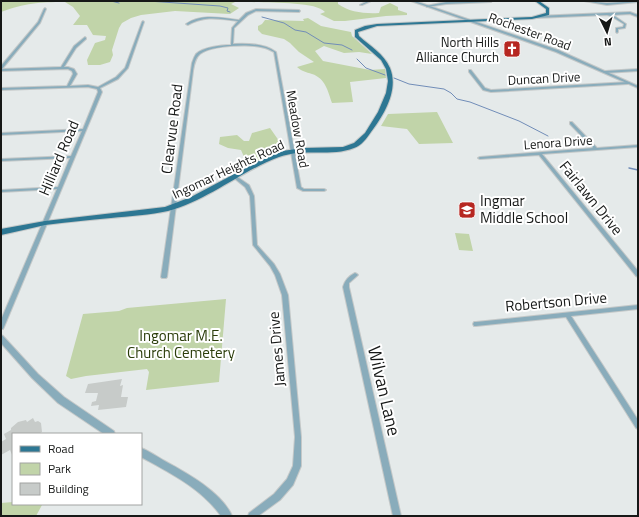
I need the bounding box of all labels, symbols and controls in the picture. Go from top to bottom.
street label: Rochester Road [486,7,574,55]
north arrow [587,12,627,52]
place label: North Hills Alliance Church [416,32,499,67]
text: N [603,34,612,50]
church icon: North Hills Alliance Church [502,39,522,59]
street label: Duncan Drive [507,66,581,90]
street label: Clearvue Road [155,83,188,175]
street label: Meadow Road [281,89,315,169]
street label: Hilliard Road [32,117,85,199]
street label: Lenora Drive [523,130,593,154]
street label: Ingomar Heights Road [169,134,287,204]
street label: Fairlawn Drive [554,155,629,240]
place label: Ingmar Middle School [480,189,568,229]
school or university icon: Ingmar Middle School [457,200,477,220]
street label: Robertson Drive [504,286,608,317]
street label: James Drive [262,311,291,387]
park label: Ingomar M.E. Church Cemetery [127,324,235,364]
street label: Wilvan Lane [361,343,408,439]
legend [12,433,142,505]
text: Road [48,439,74,458]
text: Park [48,459,71,478]
text: Building [48,479,89,498]

